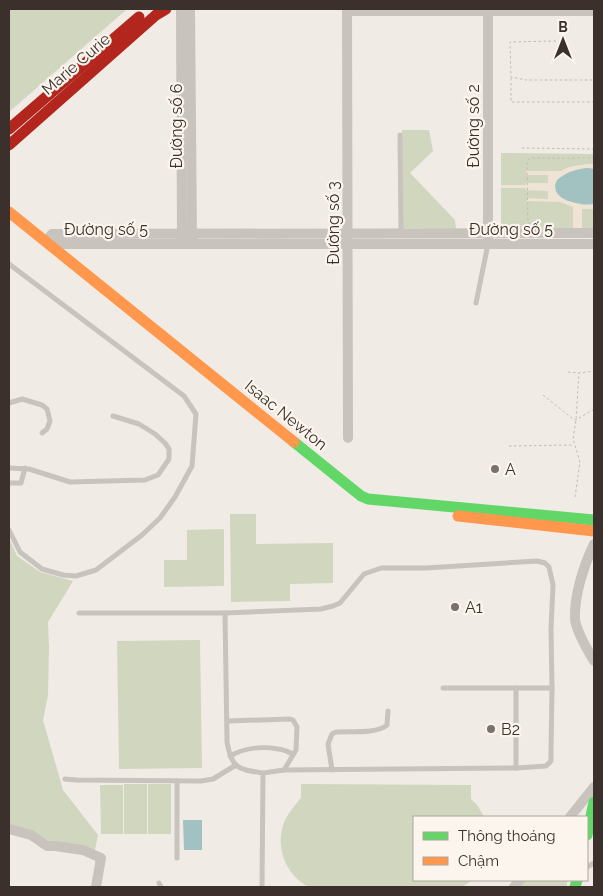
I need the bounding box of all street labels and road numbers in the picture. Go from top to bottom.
street label: Marie Curie [38,29,114,99]
street label: Đường số 6 [167,84,186,168]
street label: Đường số 2 [464,84,483,168]
street label: Đường số 3 [324,181,343,265]
street label: Đường số 5 [64,220,148,239]
street label: Đường số 5 [469,220,553,239]
street label: Isaac Newton [241,376,331,454]

